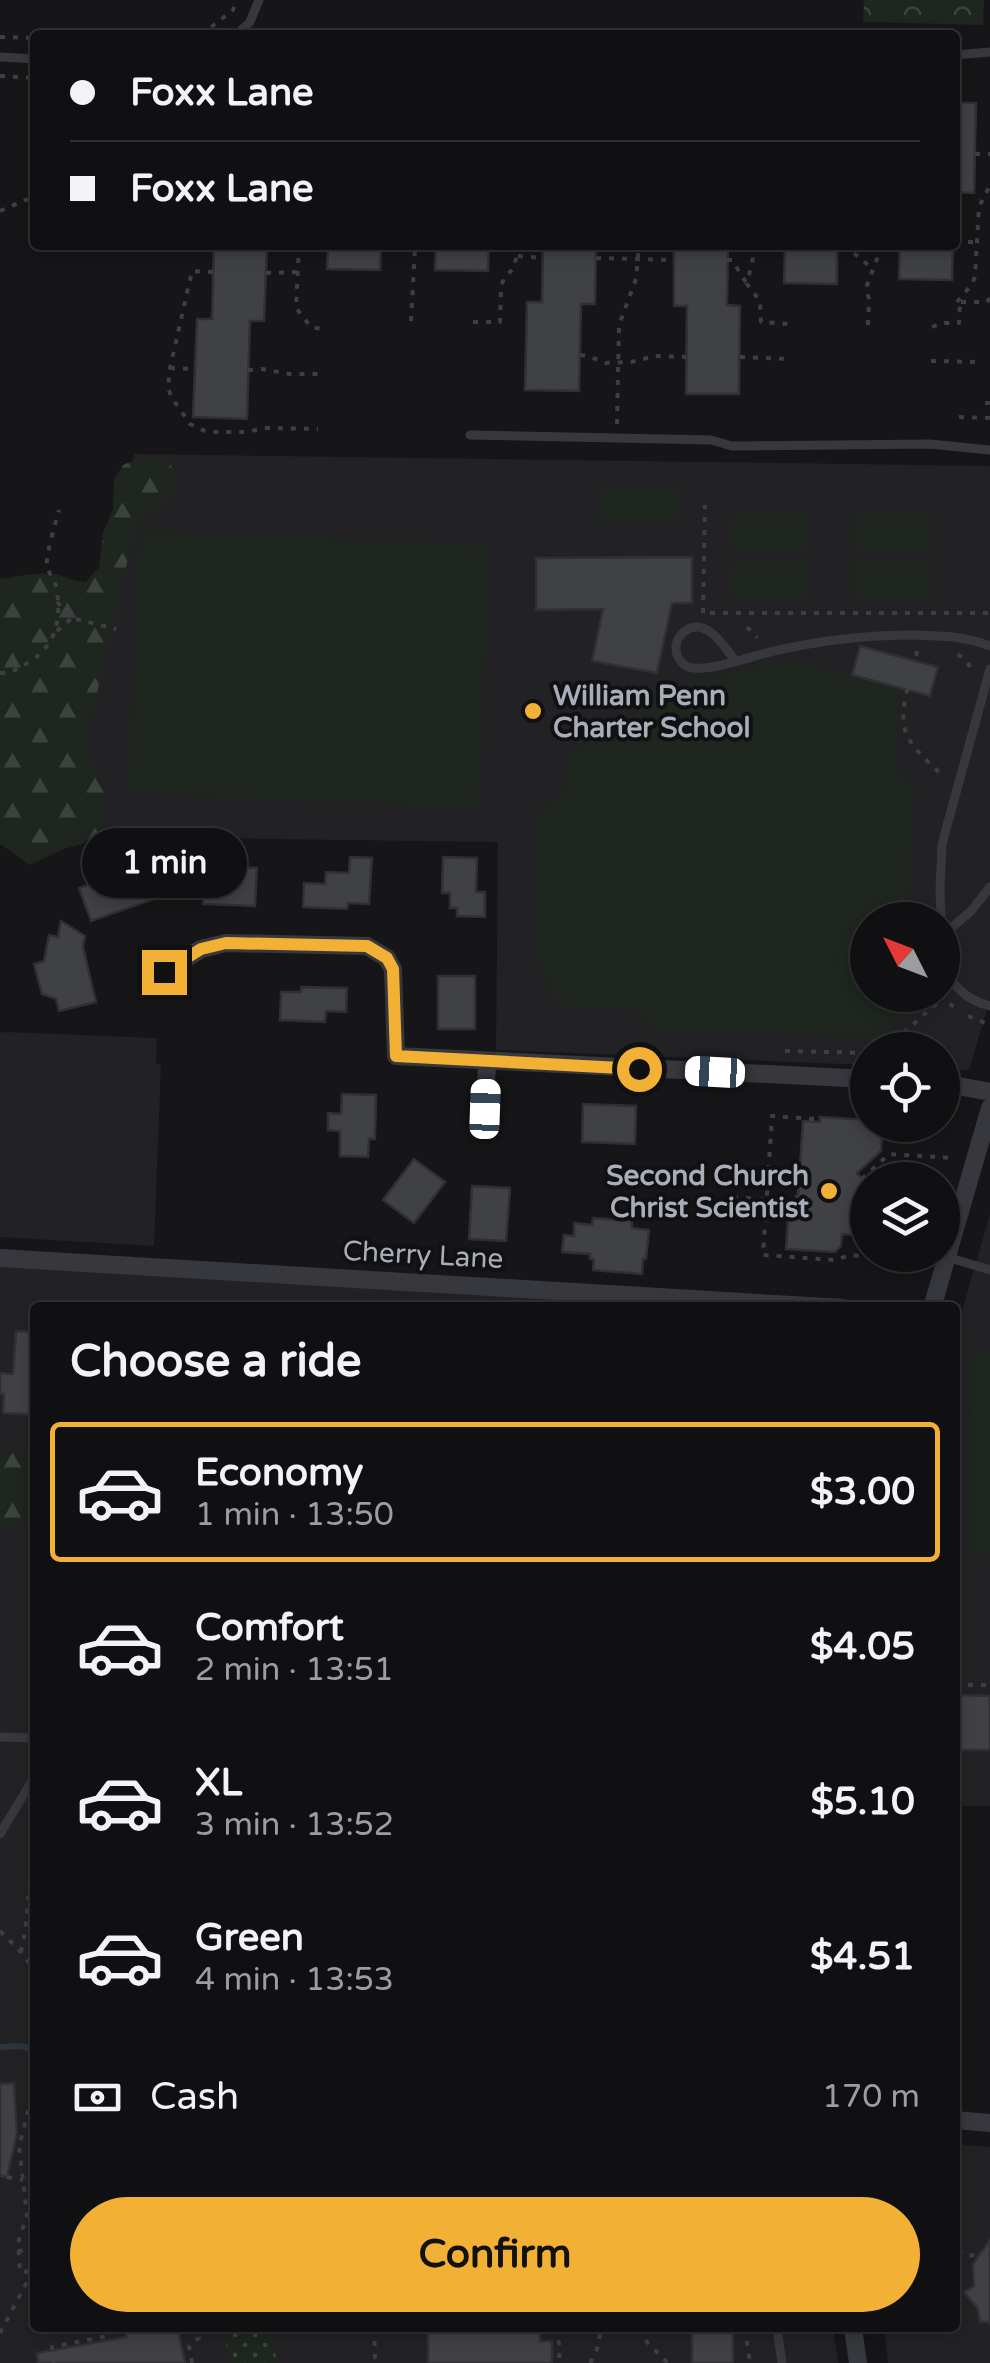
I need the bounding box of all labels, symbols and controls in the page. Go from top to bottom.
text: Foxx Lane [130,70,314,116]
text: Foxx Lane [130,166,314,212]
place label: William Penn Charter School [553,679,751,745]
marker: William Penn Charter School [522,700,544,722]
callout: 1 min [81,827,246,897]
text: 1 min [122,844,207,882]
north arrow [850,902,960,1012]
map controls [850,902,960,1272]
route end [142,950,187,995]
button: locate [850,1032,960,1142]
route start [617,1047,662,1092]
car [684,1055,746,1089]
car [469,1078,501,1140]
place label: Second Church Christ Scientist [606,1159,809,1225]
button: layers [850,1162,960,1272]
marker: Second Church Christ Scientist [818,1180,840,1202]
street label: Cherry Lane [342,1234,504,1276]
text: Choose a ride [70,1335,361,1389]
icon: car [75,1447,165,1537]
text: Economy [195,1450,363,1496]
text: $3.00 [810,1469,915,1515]
text: 1 min · 13:50 [195,1496,394,1534]
icon: car [75,1602,165,1692]
text: Comfort [195,1605,344,1651]
text: $4.05 [810,1624,915,1670]
text: 2 min · 13:51 [195,1651,394,1689]
icon: car [75,1757,165,1847]
text: XL [195,1760,242,1806]
text: $5.10 [810,1779,915,1825]
text: 3 min · 13:52 [195,1806,394,1844]
icon: car [75,1912,165,2002]
text: Green [195,1915,304,1961]
text: $4.51 [810,1934,915,1980]
text: 4 min · 13:53 [195,1961,394,1999]
icon: cash [70,2070,125,2125]
text: Cash [150,2074,239,2120]
text: 170 m [822,2078,920,2116]
button: Confirm [70,2197,920,2312]

